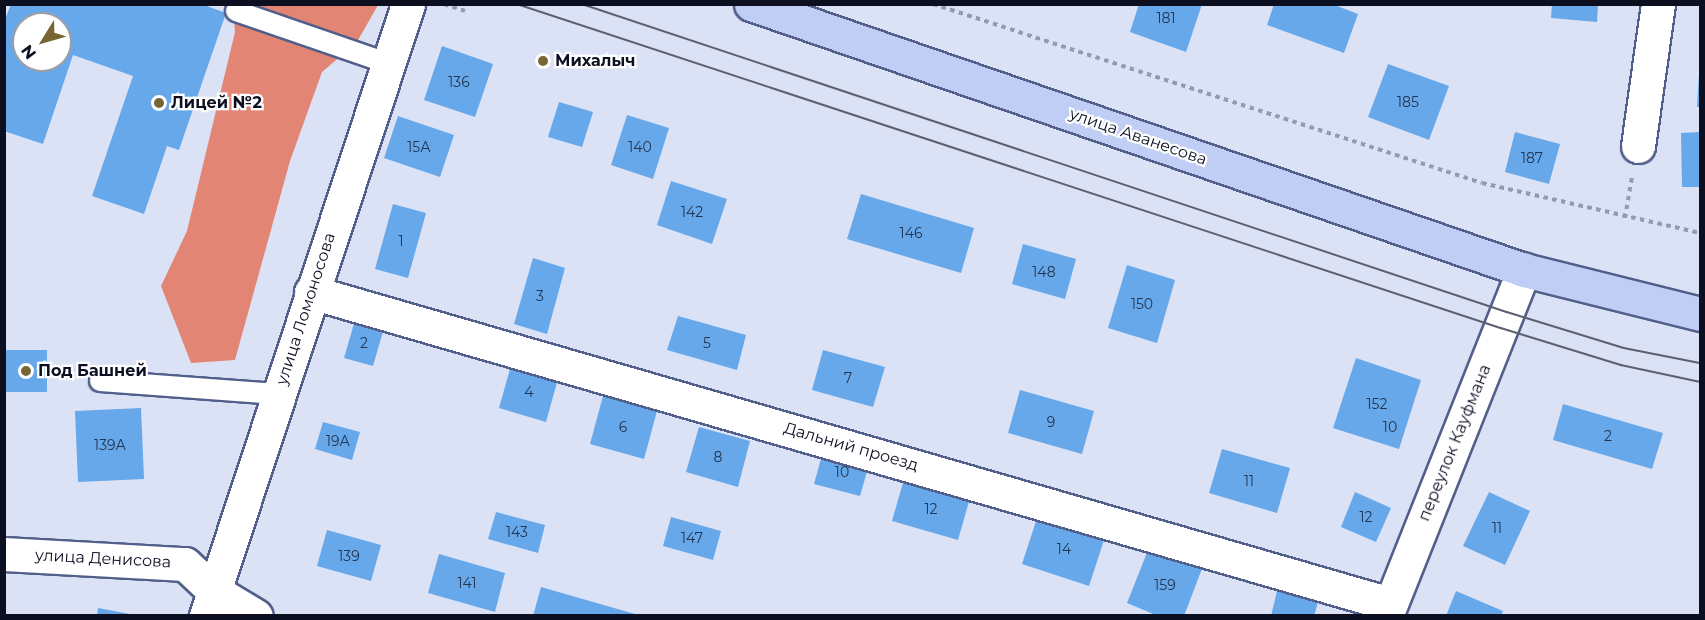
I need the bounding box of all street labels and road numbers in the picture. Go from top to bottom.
street label: улица Аванесова [1067,105,1209,169]
street label: улица Ломоносова [272,231,340,387]
street label: переулок Кауфмана [1415,362,1495,524]
street label: Дальний проезд [782,419,920,475]
street label: улица Денисова [34,546,172,572]

